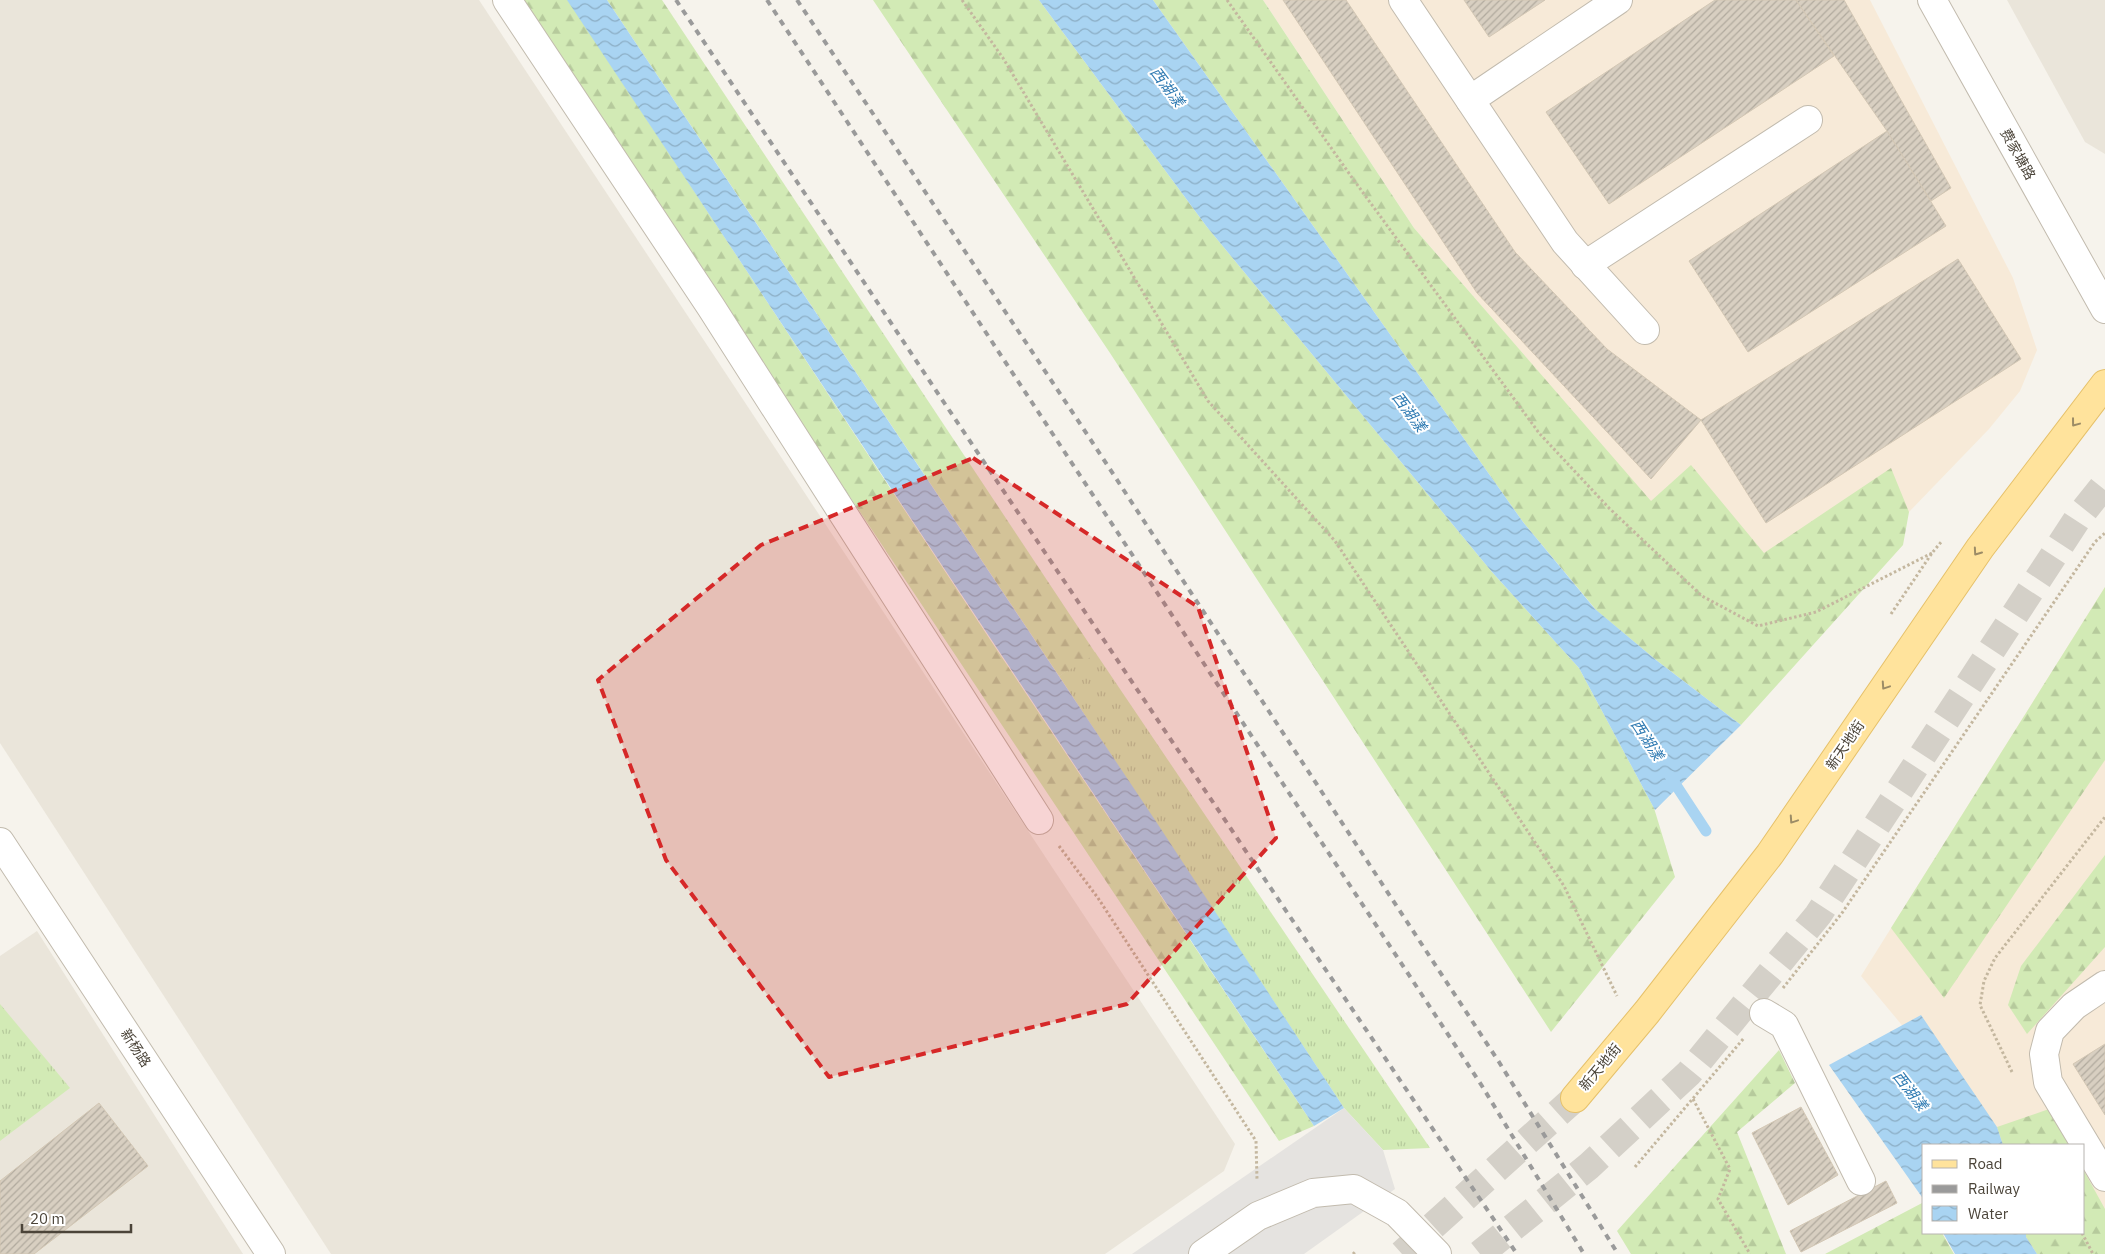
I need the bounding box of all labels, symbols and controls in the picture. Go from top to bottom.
water label: 西湖漾 [1146,63,1190,112]
street label: 费家塘路 [1997,125,2039,183]
water label: 西湖漾 [1388,388,1432,437]
one-way arrow [2073,417,2081,426]
one-way arrow [1974,546,1983,556]
one-way arrow [1882,680,1891,690]
water label: 西湖漾 [1627,716,1669,765]
street label: 新天地街 [1822,717,1868,773]
one-way arrow [1790,815,1799,824]
street label: 新杨路 [117,1025,155,1071]
street label: 新天地街 [1575,1040,1625,1094]
water label: 西湖漾 [1889,1067,1933,1116]
legend [1922,1144,2085,1234]
text: Road [1968,1154,2003,1173]
text: Railway [1968,1179,2021,1198]
scale bar [22,1202,131,1234]
text: Water [1968,1204,2009,1223]
text: 20 m [30,1209,65,1228]

